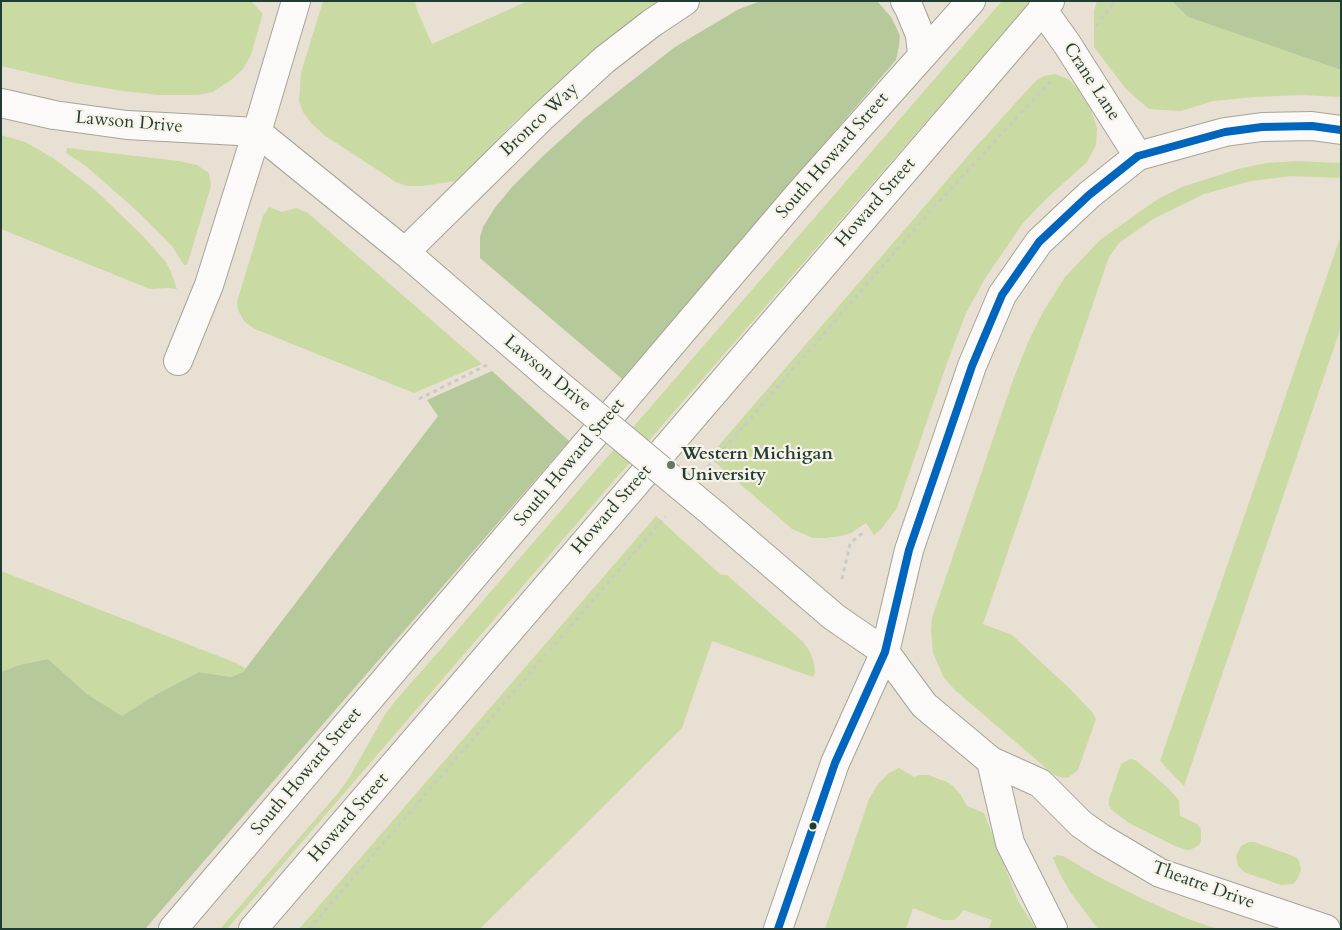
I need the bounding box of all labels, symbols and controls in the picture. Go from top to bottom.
street label: Crane Lane [1058,39,1124,125]
street label: Bronco Way [497,78,583,162]
street label: South Howard Street [772,88,894,224]
street label: Lawson Drive [75,108,183,138]
street label: Howard Street [831,154,921,252]
street label: Lawson Drive [499,331,595,417]
street label: South Howard Street [510,395,630,531]
place label: Western Michigan University [681,444,833,486]
marker: Western Michigan University [665,459,677,471]
street label: Howard Street [567,461,657,559]
street label: South Howard Street [247,704,367,840]
street label: Howard Street [304,769,394,867]
unlabelled marker [808,821,818,831]
street label: Theatre Drive [1149,857,1257,915]

